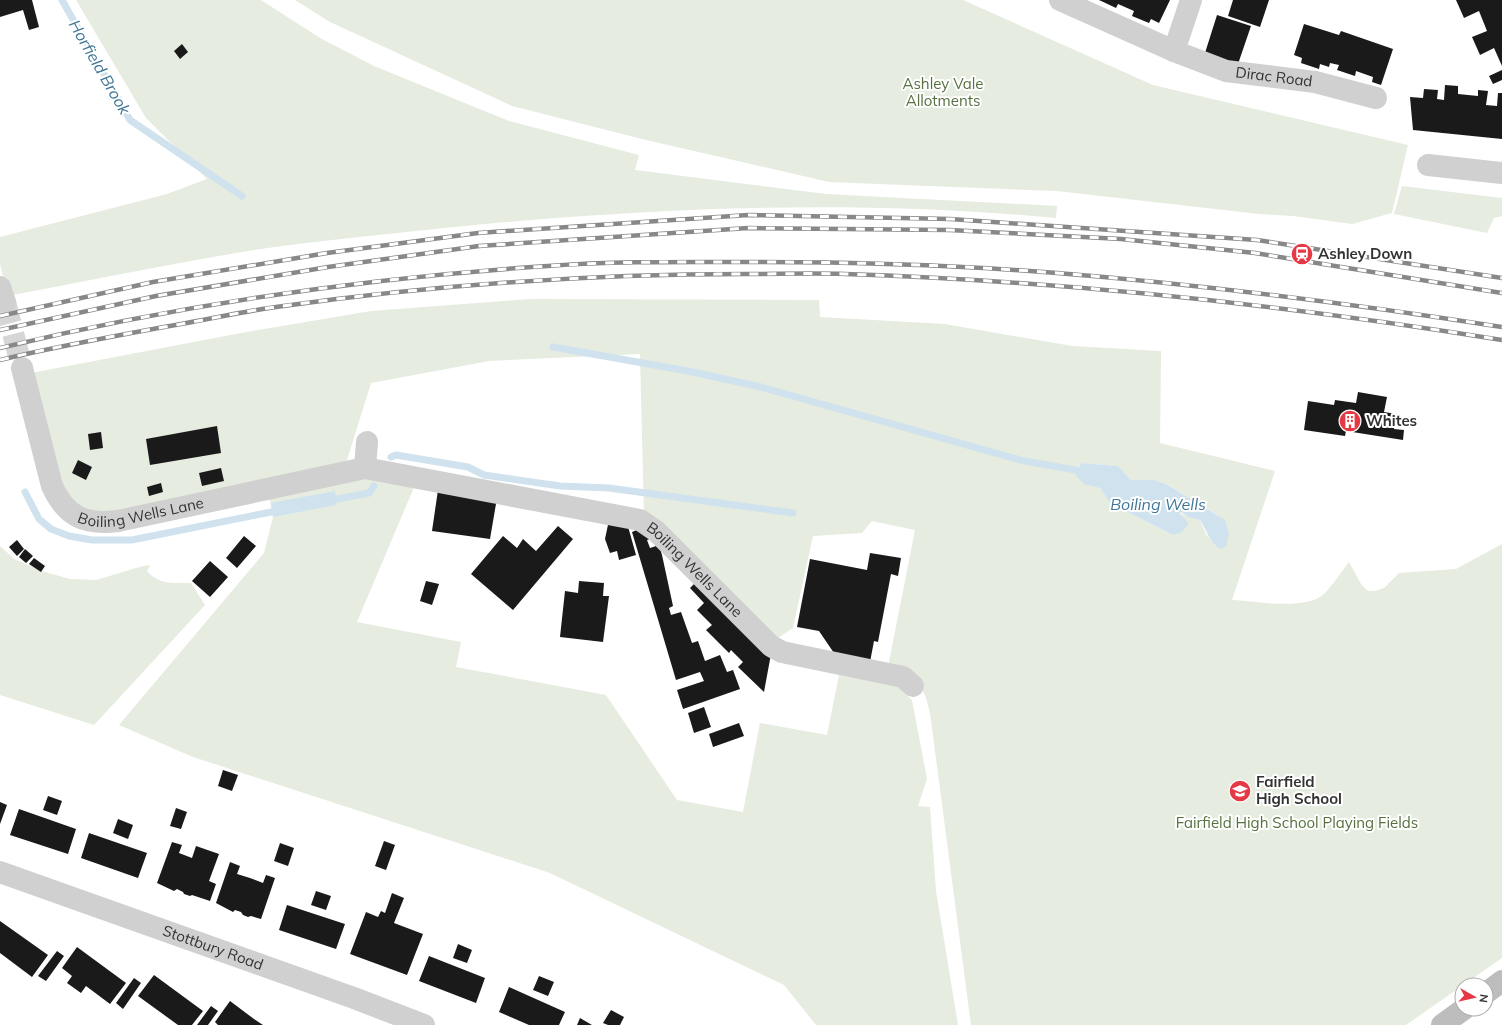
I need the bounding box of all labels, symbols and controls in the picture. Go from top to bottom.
water label: Horfield Brook [65,16,136,119]
street label: Dirac Road [1235,62,1314,91]
park label: Ashley Vale Allotments [902,74,984,110]
station icon: Ashley Down [1289,241,1315,267]
place label: Ashley Down [1318,244,1412,263]
building icon: Whites [1337,408,1363,434]
place label: Whites [1366,411,1417,430]
street label: Boiling Wells Lane [75,493,205,531]
water label: Boiling Wells [1110,494,1206,514]
street label: Boiling Wells Lane [643,517,747,621]
place label: Fairfield High School [1256,772,1342,808]
school or university icon: Fairfield High School [1227,778,1253,804]
park label: Fairfield High School Playing Fields [1176,813,1418,832]
street label: Stottbury Road [160,921,266,974]
north arrow [1454,977,1494,1017]
text: N [1476,993,1491,1003]

